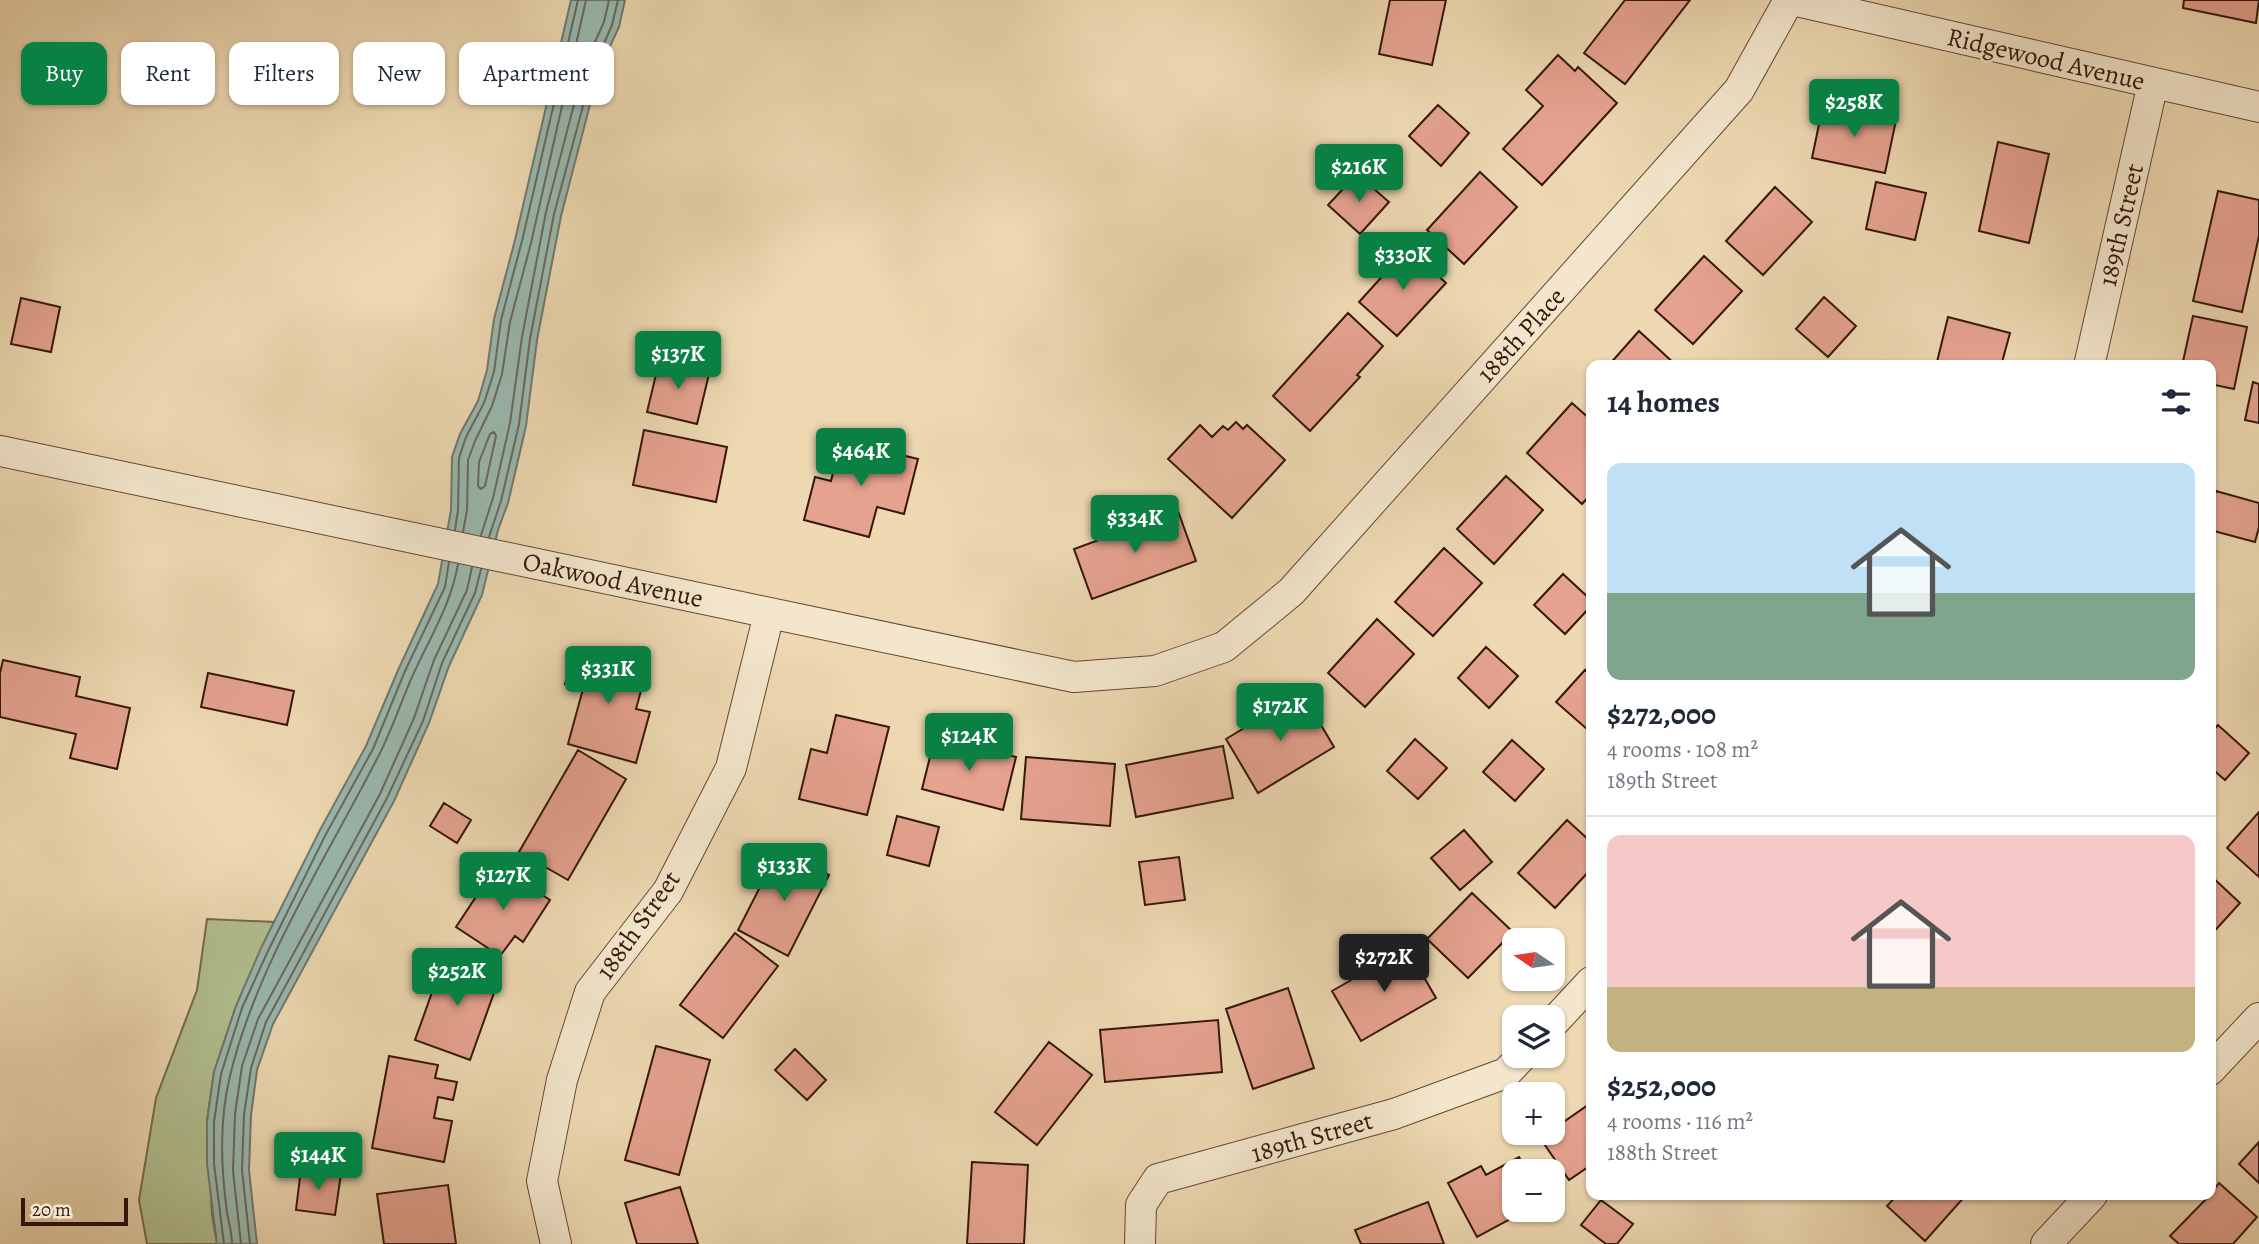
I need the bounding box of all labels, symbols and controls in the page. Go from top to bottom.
street label: Ridgewood Avenue [1944,19,2148,99]
chip: Buy [21,42,107,105]
chip: Rent [121,42,215,105]
chip: Filters [229,42,339,105]
chip: New [353,42,445,105]
chip: Apartment [459,42,614,105]
pin: $258K [1805,80,1903,139]
text: $258K [1825,86,1883,117]
pin: $216K [1310,144,1408,204]
text: $216K [1331,151,1387,182]
street label: 189th Street [2090,160,2152,290]
pin: $330K [1354,232,1452,292]
text: $330K [1374,239,1432,270]
street label: 188th Place [1469,280,1573,390]
pin: $137K [629,332,727,391]
text: $137K [651,338,705,369]
text: 14 homes [1607,382,1720,422]
icon: filters [2157,383,2195,421]
pin: $464K [812,428,910,488]
text: $464K [832,435,890,466]
pin: $334K [1086,496,1184,555]
text: $334K [1107,502,1163,533]
icon: home [1838,509,1964,635]
street label: Oakwood Avenue [520,544,706,616]
pin: $331K [559,646,657,706]
text: $331K [581,653,635,684]
pin: $172K [1231,684,1329,743]
text: $172K [1253,690,1308,721]
text: $272,000 [1607,694,1716,734]
pin: $124K [920,714,1018,773]
text: $124K [941,720,997,751]
text: 4 rooms · 108 m² [1607,734,1758,765]
text: 189th Street [1607,765,1717,796]
pin: $133K [735,844,833,903]
text: $133K [757,850,811,881]
pin: $127K [454,852,552,912]
text: $127K [476,859,531,890]
street label: 188th Street [588,863,689,987]
icon: home [1838,881,1964,1007]
north arrow [1502,928,1564,990]
map controls [1502,928,1565,1222]
pin: $272K [1335,934,1433,994]
text: $272K [1355,941,1413,972]
pin: $252K [408,948,506,1008]
text: $252K [428,955,486,986]
button: layers [1502,1005,1565,1068]
text: $252,000 [1607,1066,1716,1106]
button: + [1502,1082,1565,1145]
street label: 189th Street [1247,1103,1377,1171]
text: 4 rooms · 116 m² [1607,1106,1753,1137]
pin: $144K [269,1132,367,1192]
text: 188th Street [1607,1137,1718,1168]
text: $144K [290,1139,346,1170]
button: − [1502,1159,1565,1222]
scale bar [21,1195,128,1227]
text: 20 m [32,1197,71,1223]

